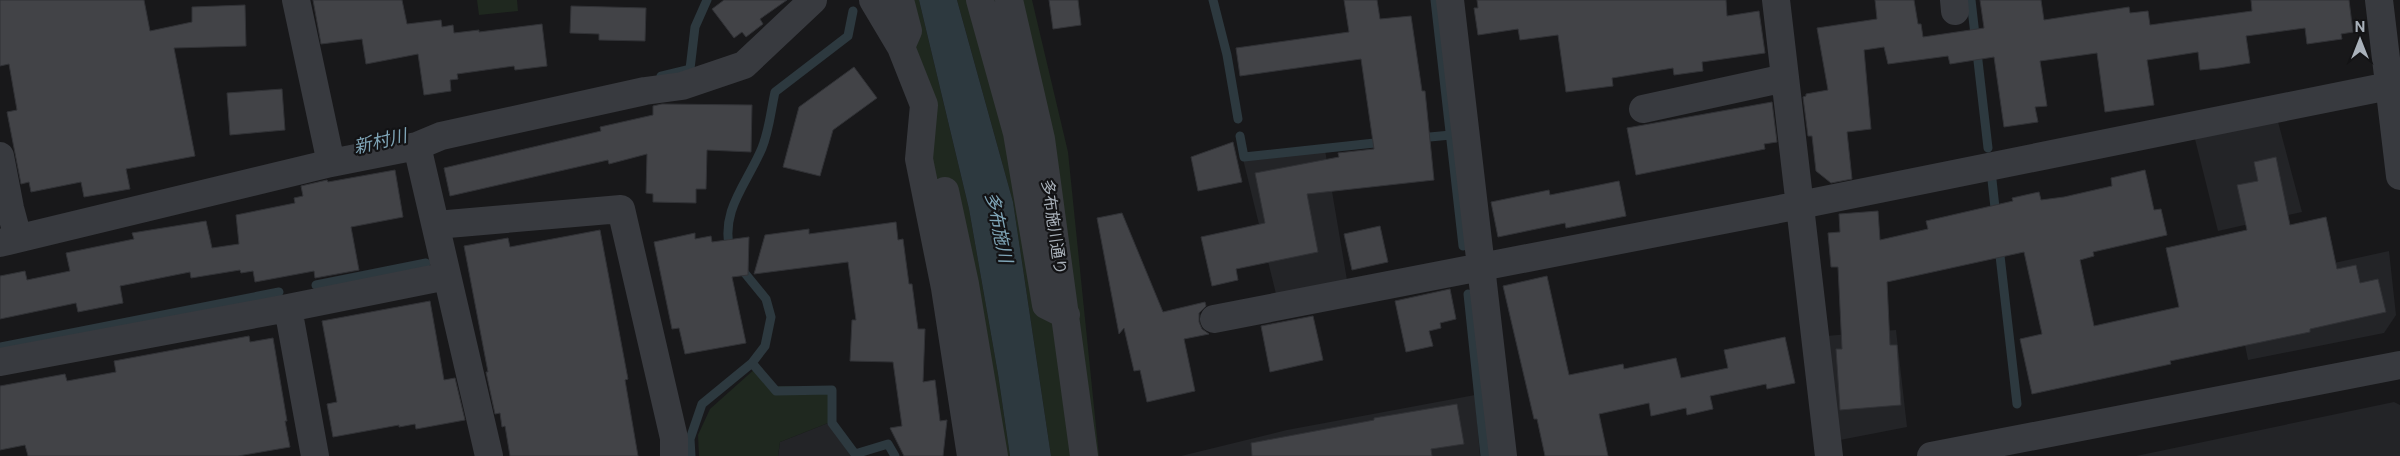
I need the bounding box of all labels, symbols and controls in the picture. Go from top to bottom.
north arrow [2335,15,2385,65]
text: N [2355,19,2365,35]
water label: 新村川 [351,124,411,157]
street label: 多布施川通り [1038,178,1070,276]
water label: 多布施川 [981,190,1017,266]

